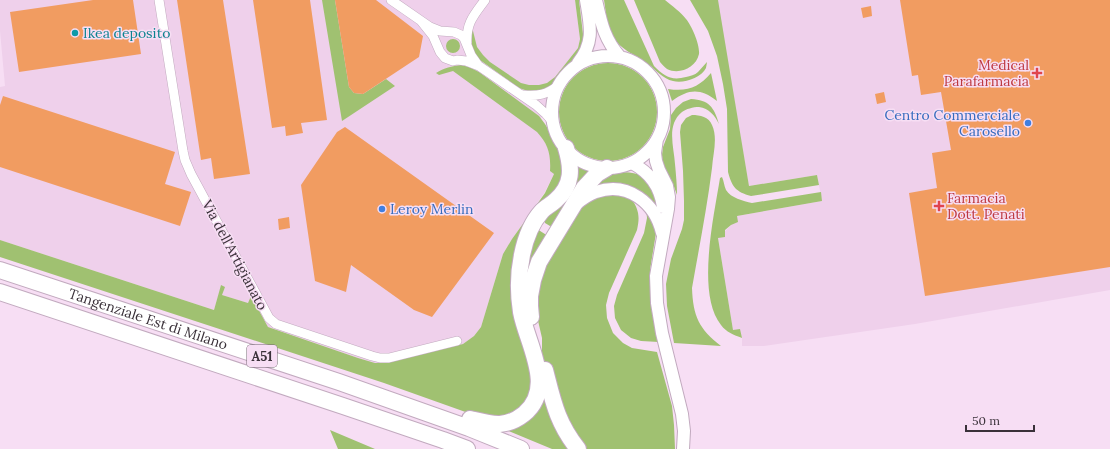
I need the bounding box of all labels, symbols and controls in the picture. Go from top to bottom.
place label: Ikea deposito [83,24,170,42]
marker: Ikea deposito [70,28,80,38]
place label: Medical Parafarmacia [944,56,1029,90]
marker: Medical Parafarmacia [1032,68,1042,78]
place label: Centro Commerciale Carosello [884,106,1020,140]
marker: Centro Commerciale Carosello [1023,118,1033,128]
place label: Farmacia Dott. Penati [947,189,1025,223]
street label: Via dell'Artigianato [198,196,272,313]
place label: Leroy Merlin [390,200,474,218]
marker: Farmacia Dott. Penati [934,201,944,211]
marker: Leroy Merlin [377,204,387,214]
street label: Tangenziale Est di Milano [66,284,230,354]
road number: A51 [247,345,277,367]
scale bar [966,407,1034,433]
text: 50 m [972,413,1000,428]

